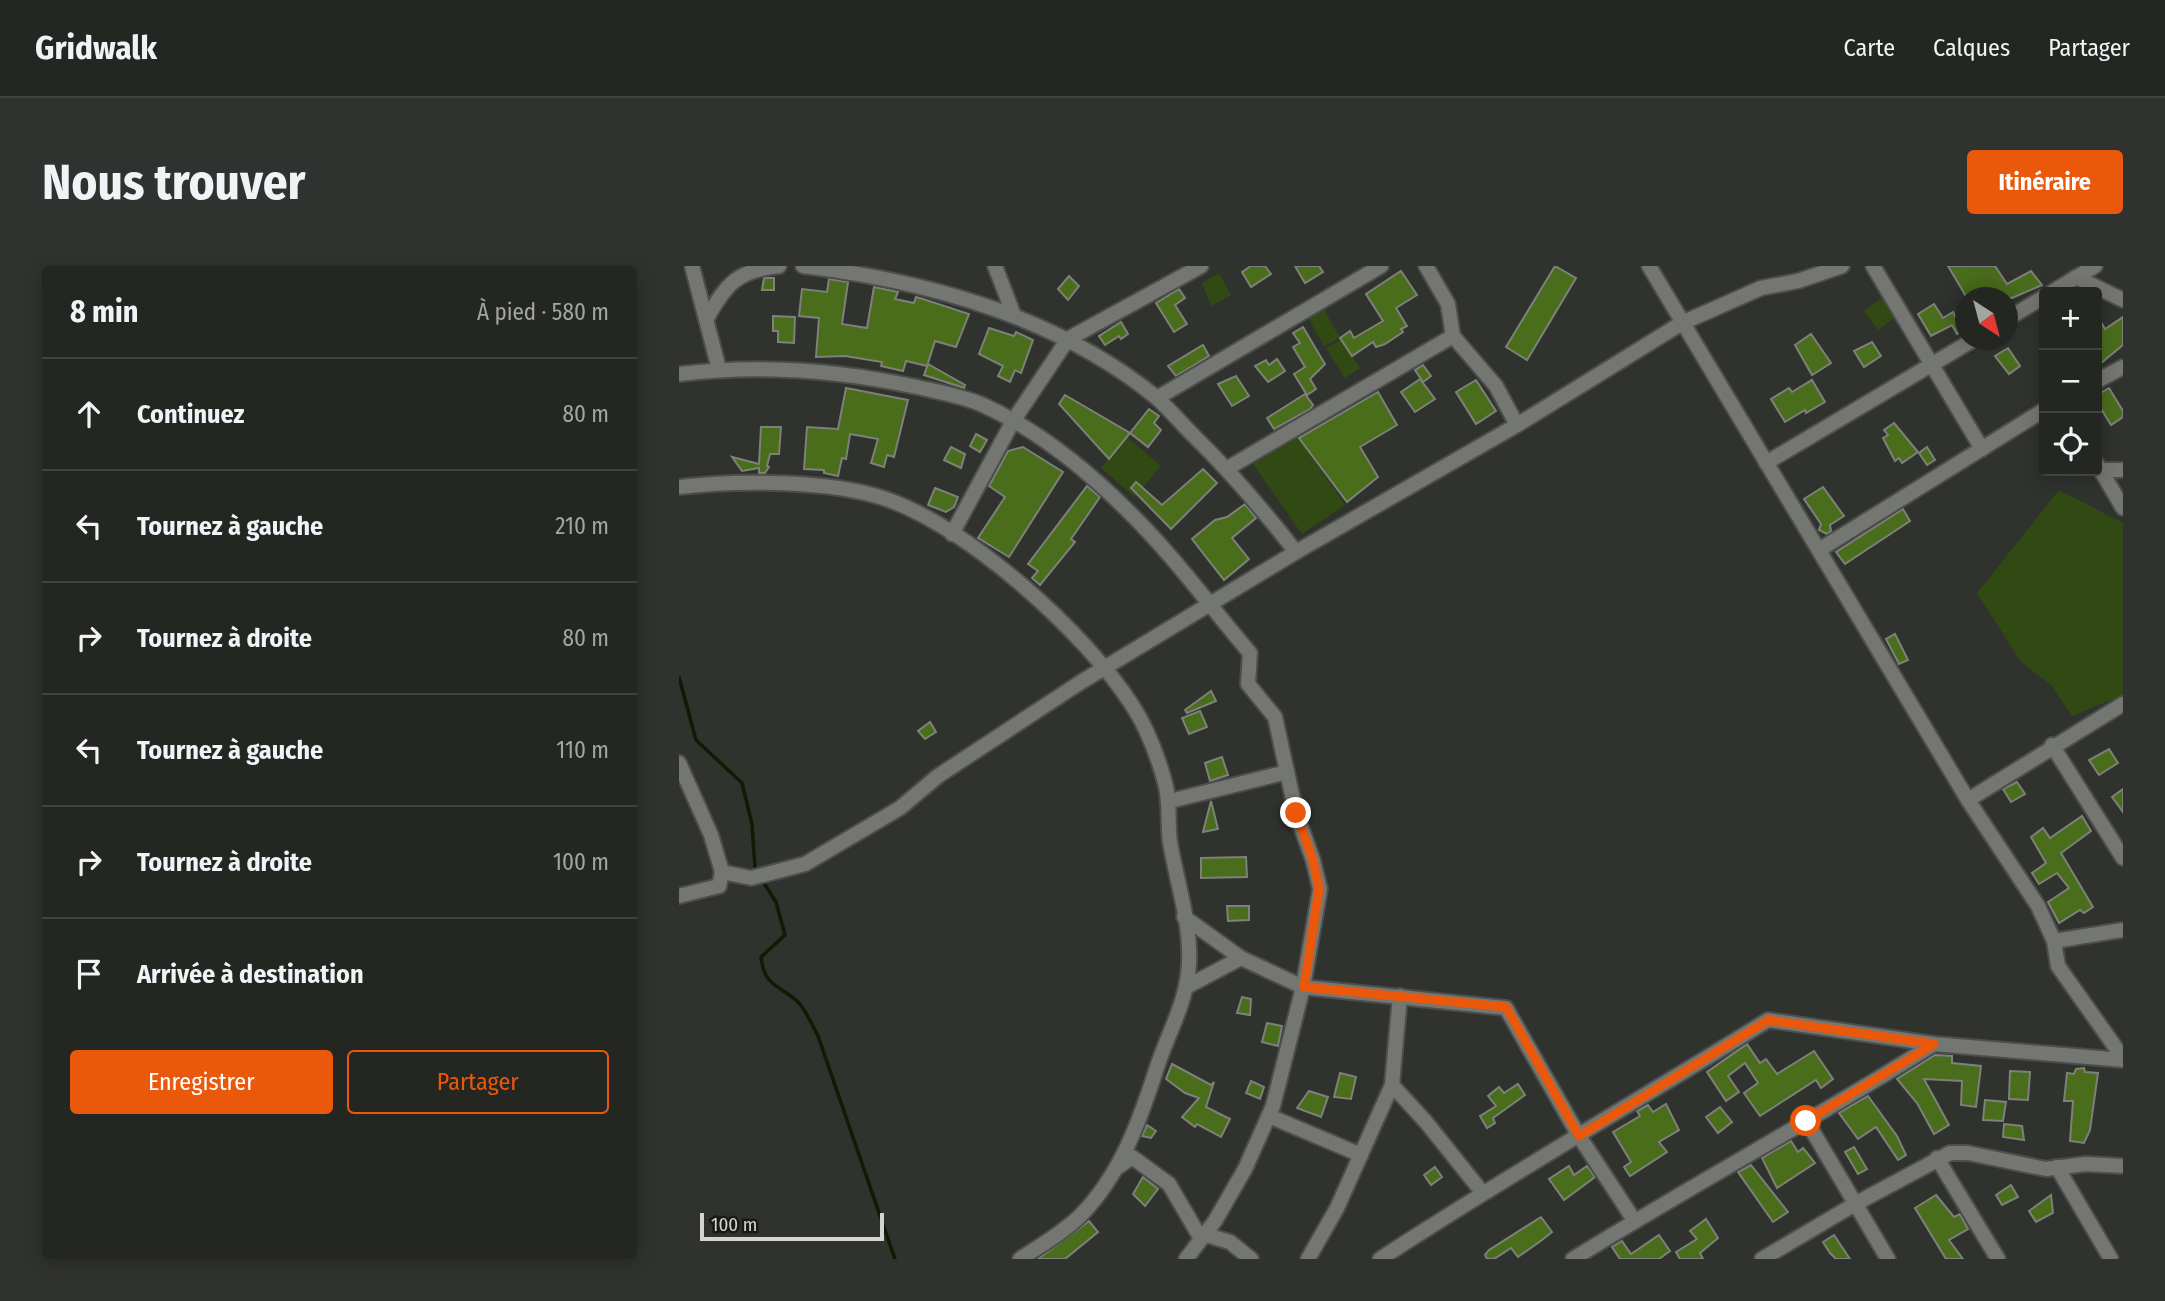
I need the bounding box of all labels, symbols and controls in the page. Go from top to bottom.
text: Gridwalk [35,28,157,68]
text: Carte [1844,34,1895,62]
text: Calques [1933,34,2010,62]
text: Partager [2048,34,2130,62]
button: Itinéraire [1967,150,2123,214]
text: Nous trouver [42,153,305,212]
north arrow [1955,287,2018,350]
map controls [2039,287,2102,476]
button: + [2039,287,2102,350]
text: 8 min [70,294,138,330]
text: À pied · 580 m [477,298,609,326]
button: − [2039,350,2102,413]
icon: ahead [70,395,108,433]
text: Continuez [137,399,244,430]
text: 80 m [562,400,609,428]
button: locate [2039,413,2102,476]
icon: left [70,507,108,545]
text: Tournez à gauche [137,511,323,542]
text: 210 m [555,512,609,540]
icon: right [70,619,108,657]
text: Tournez à droite [137,623,312,654]
text: 80 m [562,624,609,652]
icon: left [70,731,108,769]
text: Tournez à gauche [137,735,323,766]
text: 110 m [556,736,609,764]
route end [1280,797,1311,828]
icon: right [70,843,108,881]
text: Tournez à droite [137,847,312,878]
text: 100 m [553,848,609,876]
icon: arrive [70,955,108,993]
text: Arrivée à destination [137,959,364,990]
button: Enregistrer [70,1050,333,1114]
button: Partager [347,1050,609,1114]
route start [1790,1105,1821,1136]
scale bar [700,1210,884,1242]
text: 100 m [711,1213,757,1236]

